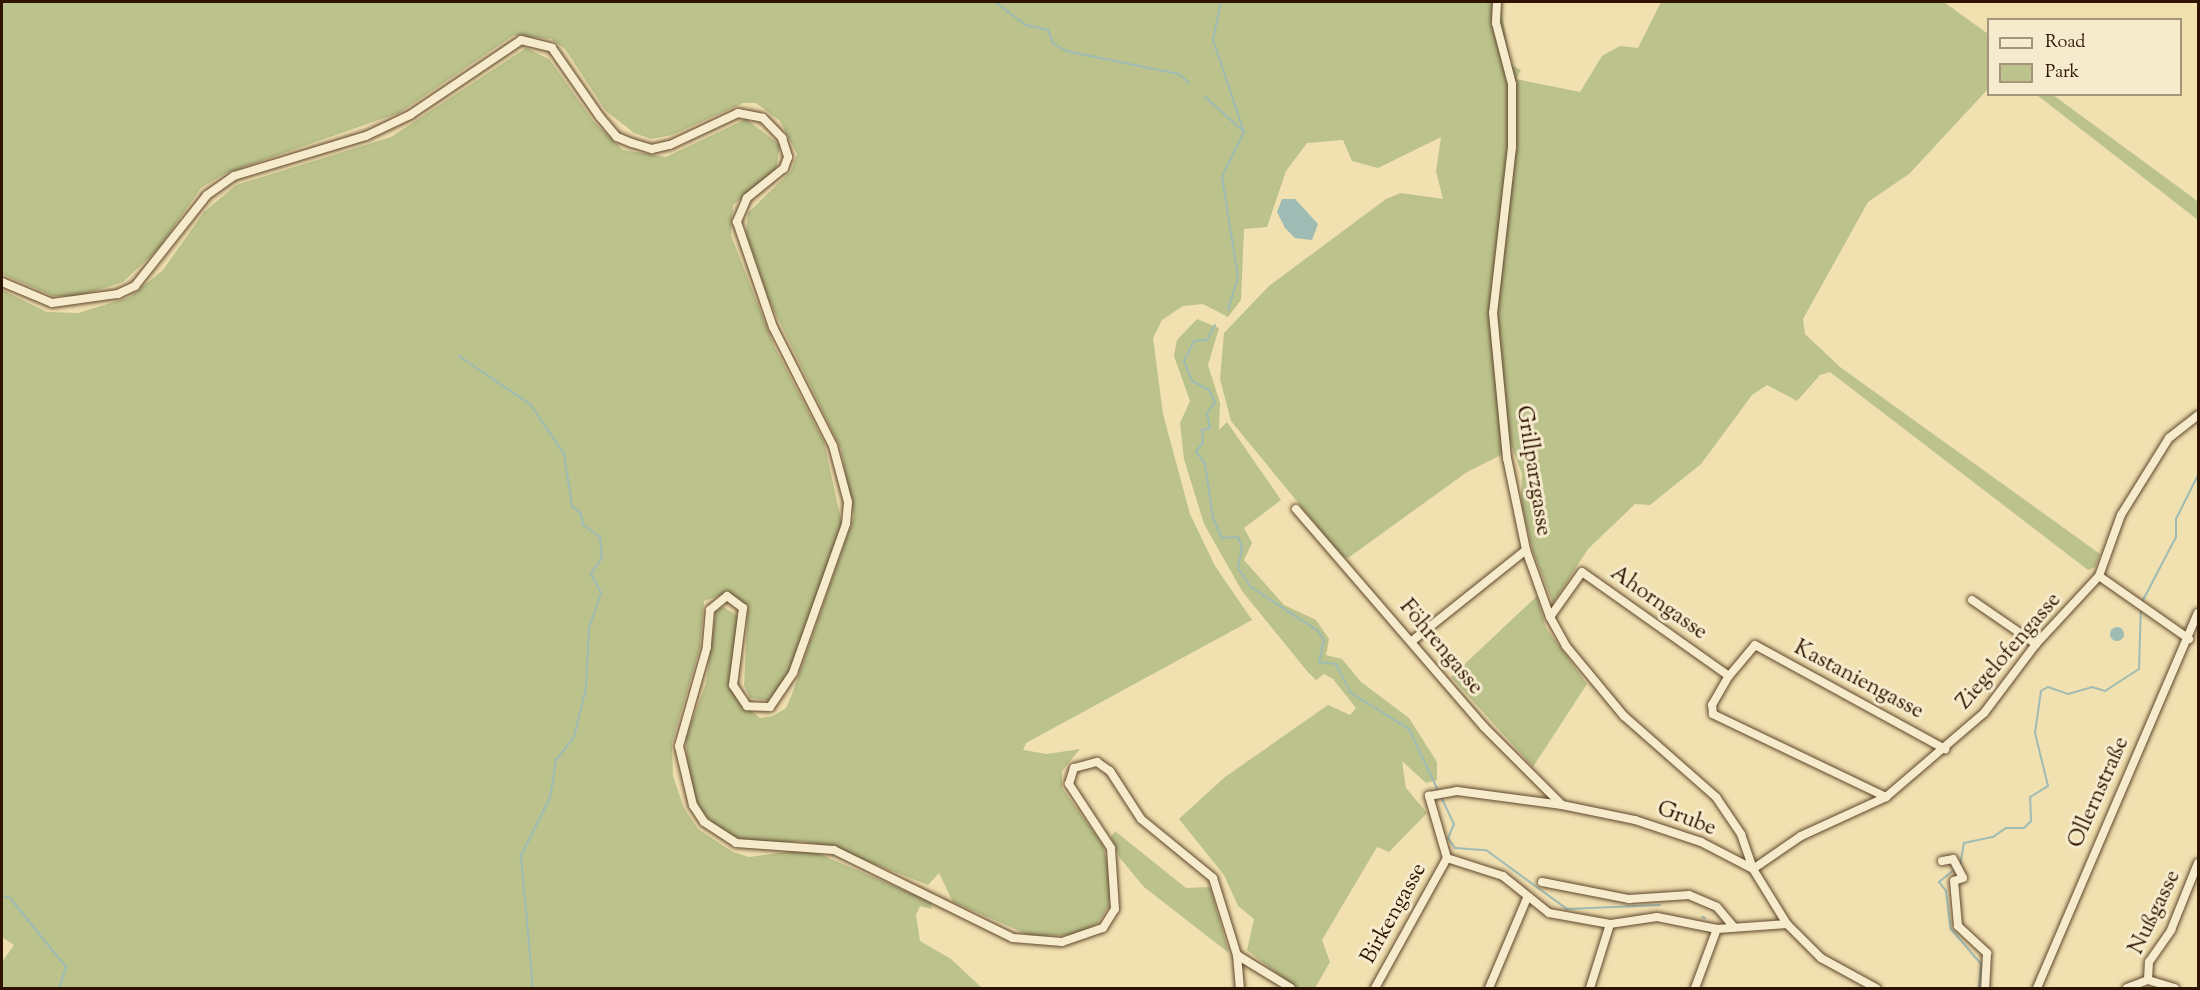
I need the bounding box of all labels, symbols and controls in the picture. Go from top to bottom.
legend [1987,18,2182,96]
text: Road [2045,30,2085,56]
text: Park [2045,60,2079,86]
street label: Grillparzgasse [1509,404,1555,538]
street label: Ahorngasse [1605,561,1711,647]
street label: Ziegelofengasse [1952,588,2068,716]
street label: Föhrengasse [1393,595,1487,701]
street label: Kastaniengasse [1789,636,1927,726]
street label: Ollernstraße [2064,733,2136,853]
street label: Grube [1653,797,1719,843]
street label: Birkengasse [1357,859,1433,969]
street label: Nußgasse [2124,867,2188,959]

